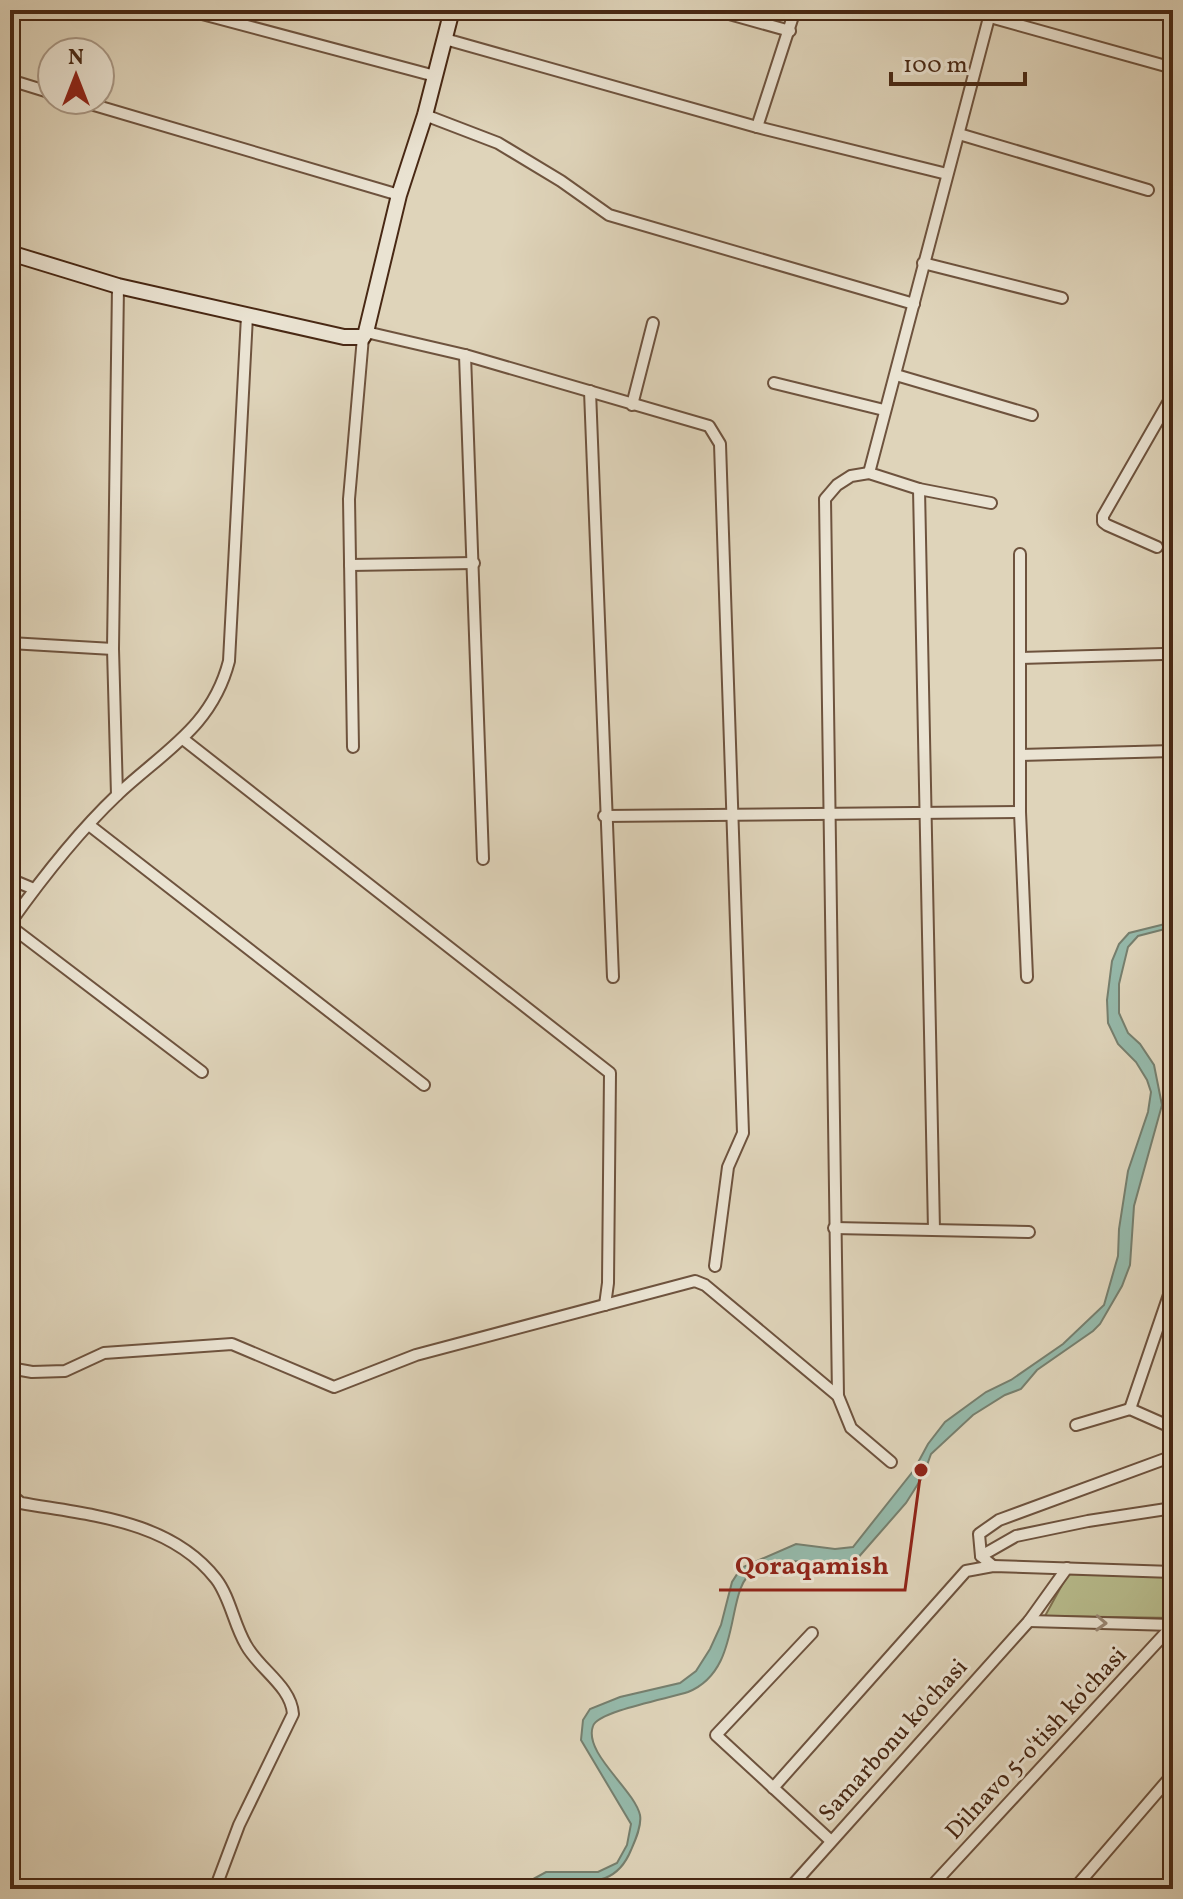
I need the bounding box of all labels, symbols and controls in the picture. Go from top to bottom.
north arrow [36,36,116,116]
scale bar [891,36,1025,86]
text: N [68,43,84,74]
text: 100 m [903,49,968,83]
callout: Qoraqamish [719,1540,905,1590]
text: Qoraqamish [735,1549,889,1585]
one-way arrow [1095,1614,1108,1631]
street label: Dilnavo 5-o'tish ko'chasi [939,1640,1135,1848]
street label: Samarbonu ko'chasi [811,1652,977,1830]

